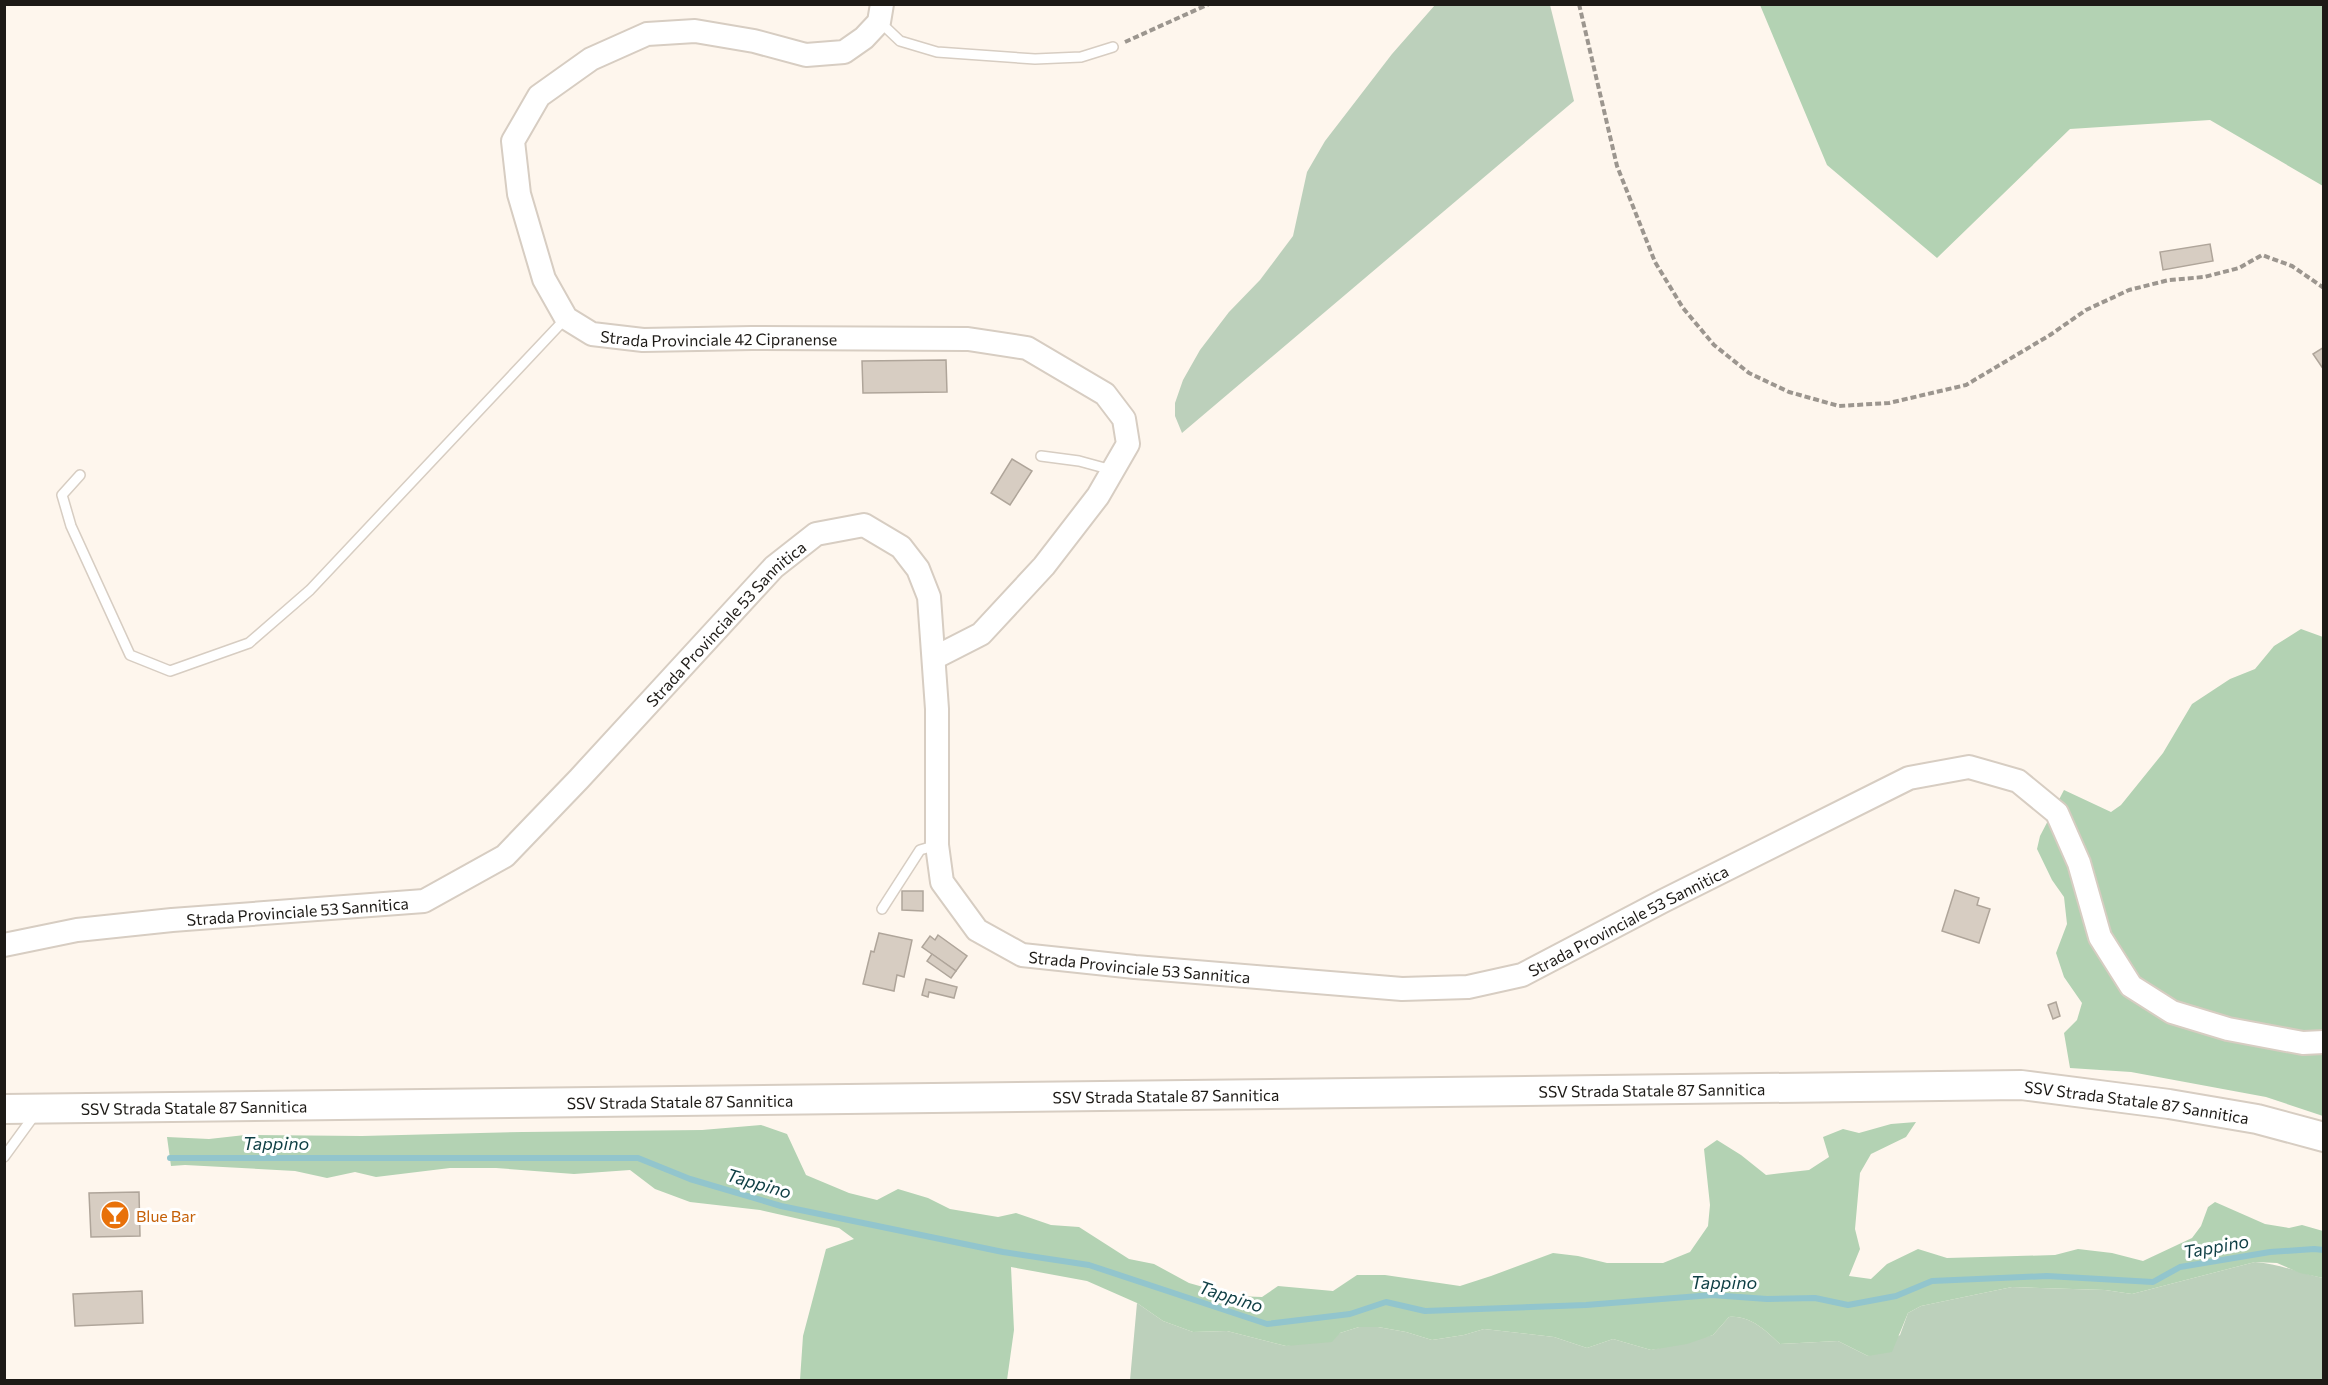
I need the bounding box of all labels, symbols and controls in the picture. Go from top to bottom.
street label: Strada Provinciale 42 Cipranense [599,326,837,350]
street label: Strada Provinciale 53 Sannitica [641,537,809,710]
street label: Strada Provinciale 53 Sannitica [1524,861,1731,980]
street label: Strada Provinciale 53 Sannitica [186,893,409,928]
street label: Strada Provinciale 53 Sannitica [1028,946,1251,986]
street label: SSV Strada Statale 87 Sannitica [2023,1076,2250,1127]
street label: SSV Strada Statale 87 Sannitica [1538,1079,1765,1100]
street label: SSV Strada Statale 87 Sannitica [1052,1084,1279,1106]
street label: SSV Strada Statale 87 Sannitica [566,1090,793,1112]
street label: SSV Strada Statale 87 Sannitica [80,1096,307,1118]
water label: Tappino [243,1132,309,1154]
water label: Tappino [724,1163,794,1203]
bar icon: Blue Bar [99,1199,131,1231]
place label: Blue Bar [136,1206,197,1225]
water label: Tappino [2181,1229,2251,1263]
water label: Tappino [1691,1271,1757,1293]
water label: Tappino [1196,1275,1266,1317]

